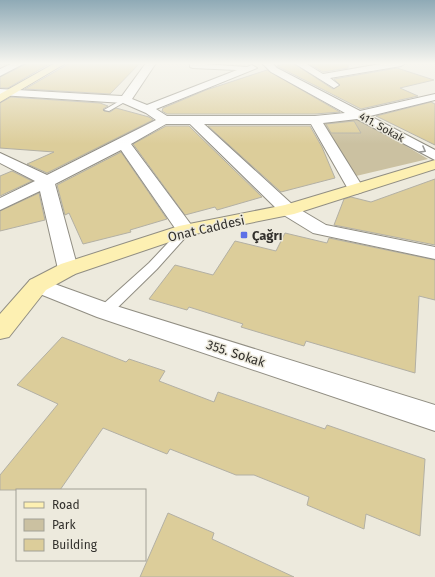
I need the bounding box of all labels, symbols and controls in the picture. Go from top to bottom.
street label: 411. Sokak [357,110,407,145]
one-way arrow [419,145,426,152]
street label: Onat Caddesi [166,212,246,245]
place label: Çağrı [252,228,282,244]
marker: Çağrı [239,230,249,240]
street label: 355. Sokak [205,337,267,370]
legend [16,489,146,561]
text: Road [52,498,80,512]
text: Park [52,518,76,532]
text: Building [52,538,98,552]

